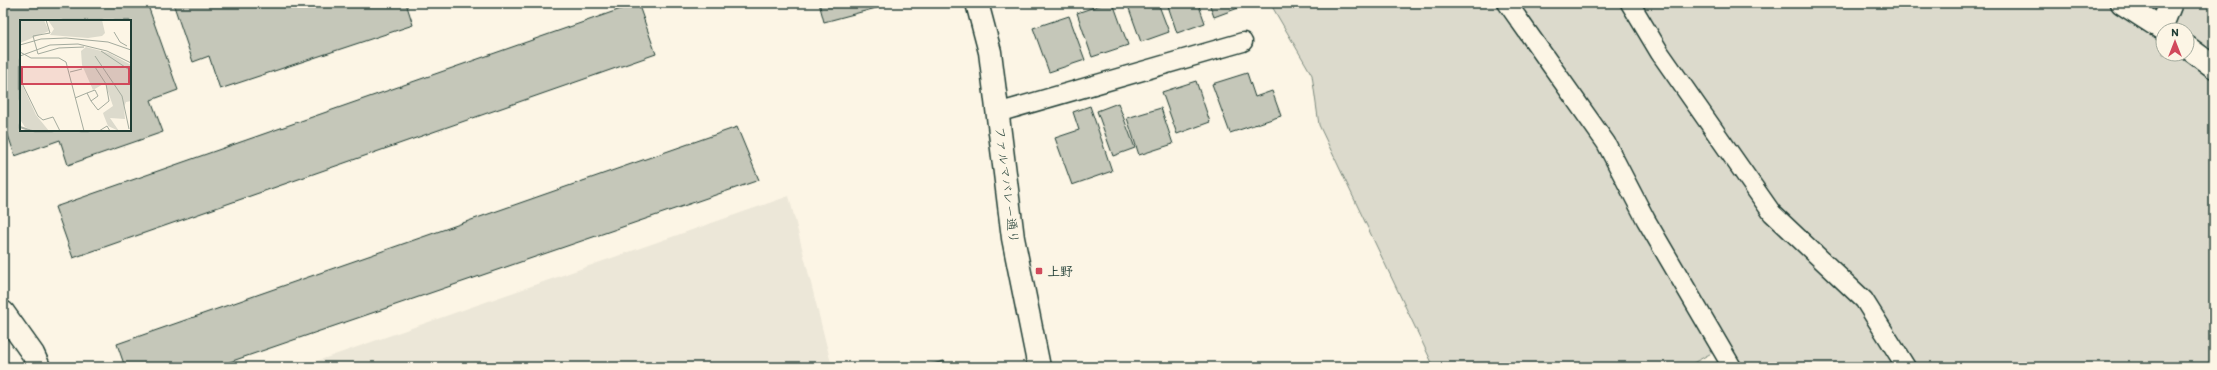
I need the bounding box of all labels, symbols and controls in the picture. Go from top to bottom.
inset map [20,20,131,131]
north arrow [2155,22,2195,62]
text: N [2171,26,2179,39]
street label: ファルマバレー通り [992,126,1022,244]
place label: 上野 [1047,264,1073,279]
marker: 上野 [1034,266,1044,276]

